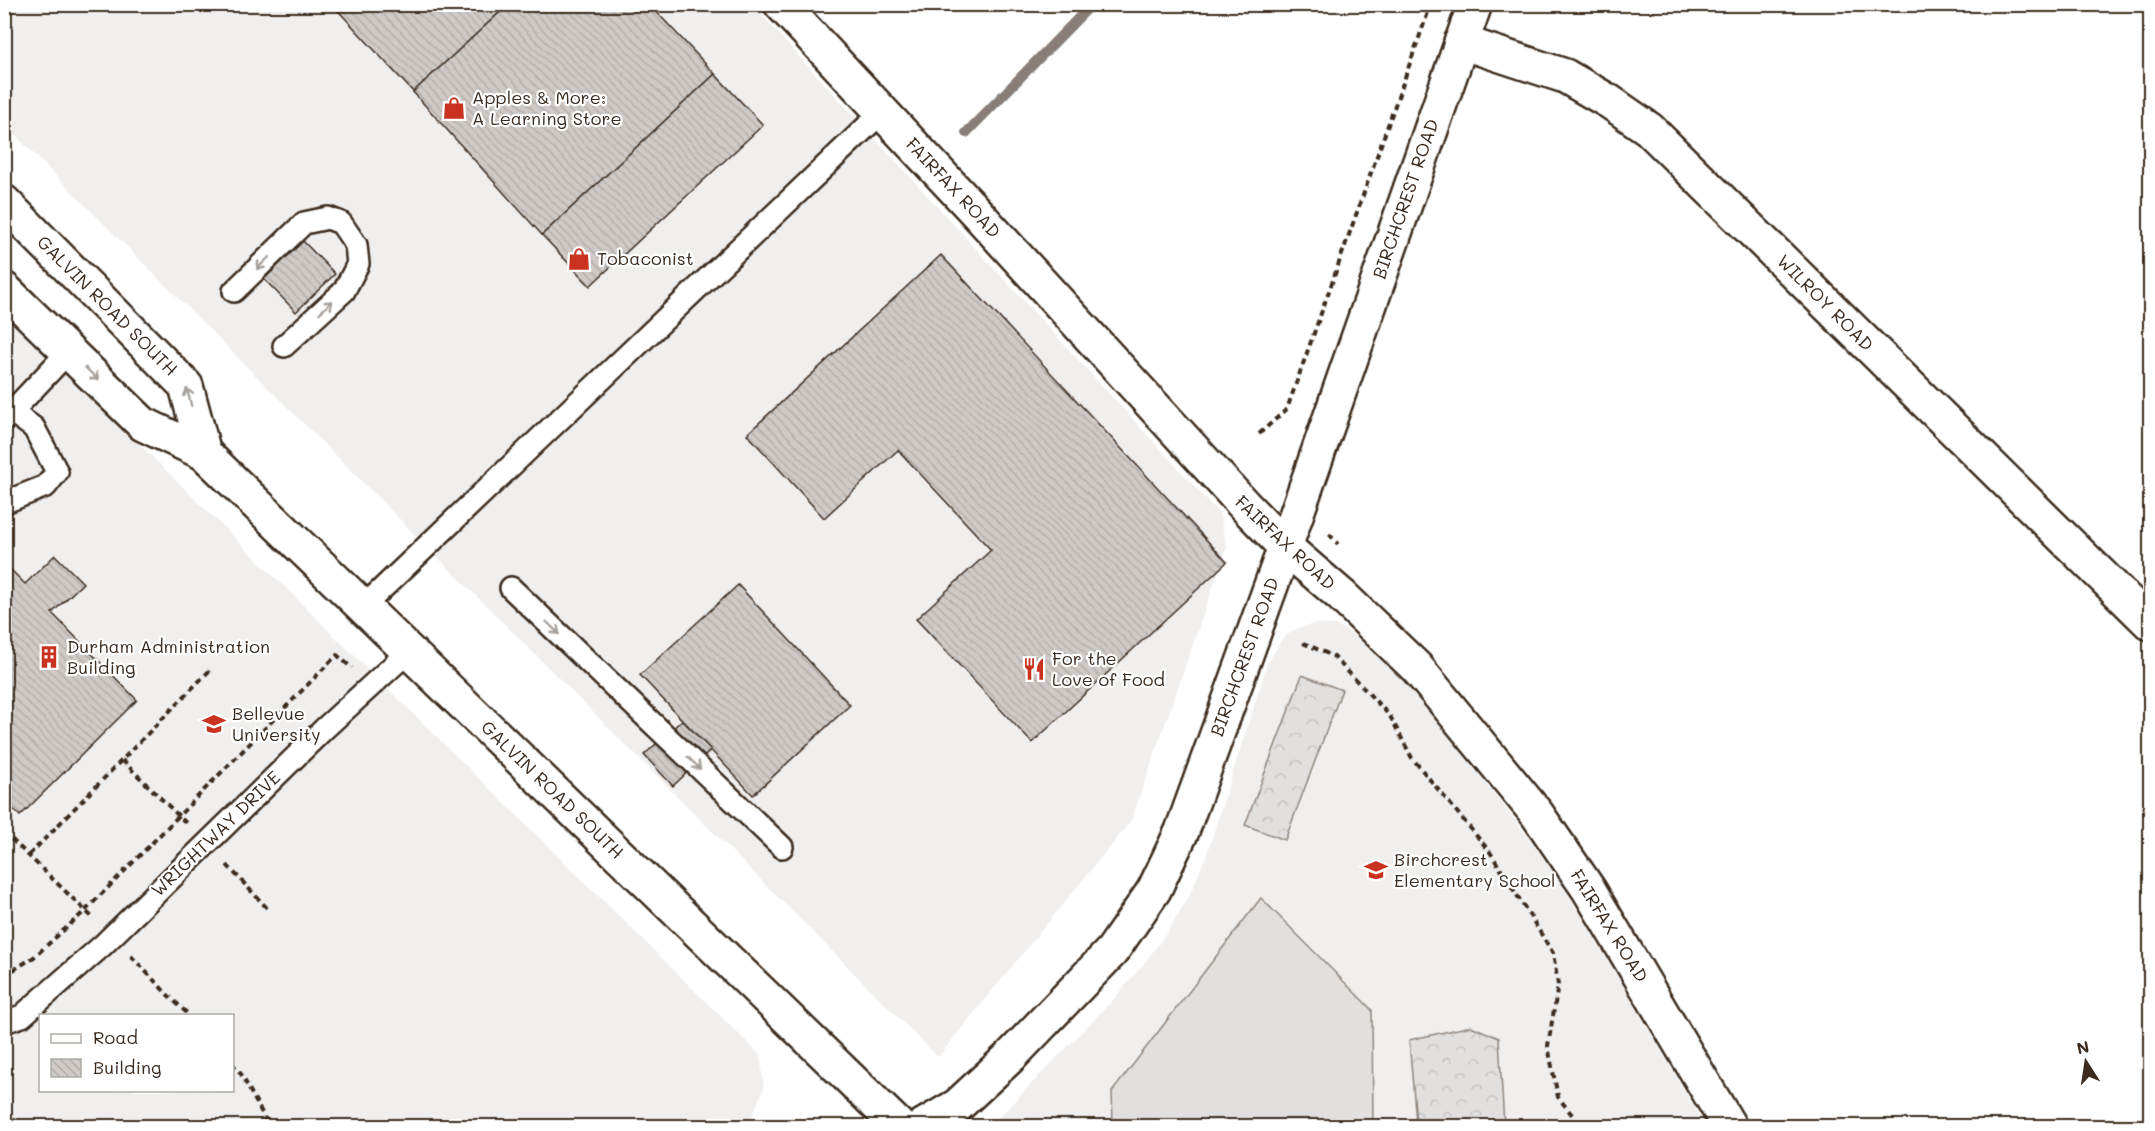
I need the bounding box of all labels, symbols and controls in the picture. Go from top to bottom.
place label: Apples & More: A Learning Store [472,85,622,130]
shop icon: Apples & More: A Learning Store [441,95,467,121]
street label: BIRCHCREST ROAD [1366,116,1444,282]
street label: FAIRFAX ROAD [901,132,1006,243]
street label: GALVIN ROAD SOUTH [32,230,183,381]
shop icon: Tobaconist [566,246,592,272]
place label: Tobaconist [597,246,694,270]
street label: WILROY ROAD [1772,249,1879,356]
one-way arrow [256,256,271,270]
one-way arrow [319,299,334,314]
one-way arrow [84,366,99,381]
one-way arrow [183,387,195,406]
street label: FAIRFAX ROAD [1230,490,1341,595]
street label: BIRCHCREST ROAD [1204,574,1284,739]
one-way arrow [546,621,561,635]
place label: Durham Administration Building [67,634,270,679]
building icon: Durham Administration Building [36,644,62,670]
place label: For the Love of Food [1052,646,1165,691]
restaurant icon: For the Love of Food [1021,656,1047,682]
place label: Bellevue University [232,701,321,746]
school or university icon: Bellevue University [201,711,227,737]
street label: GALVIN ROAD SOUTH [476,715,629,864]
one-way arrow [687,756,702,770]
street label: WRIGHTWAY DRIVE [145,765,285,901]
place label: Birchcrest Elementary School [1394,847,1556,892]
school or university icon: Birchcrest Elementary School [1363,857,1389,883]
street label: FAIRFAX ROAD [1566,865,1654,986]
legend [39,1014,234,1092]
text: Road [93,1025,138,1049]
north arrow [2056,1032,2116,1092]
text: N [2075,1035,2091,1058]
text: Building [93,1055,161,1079]

